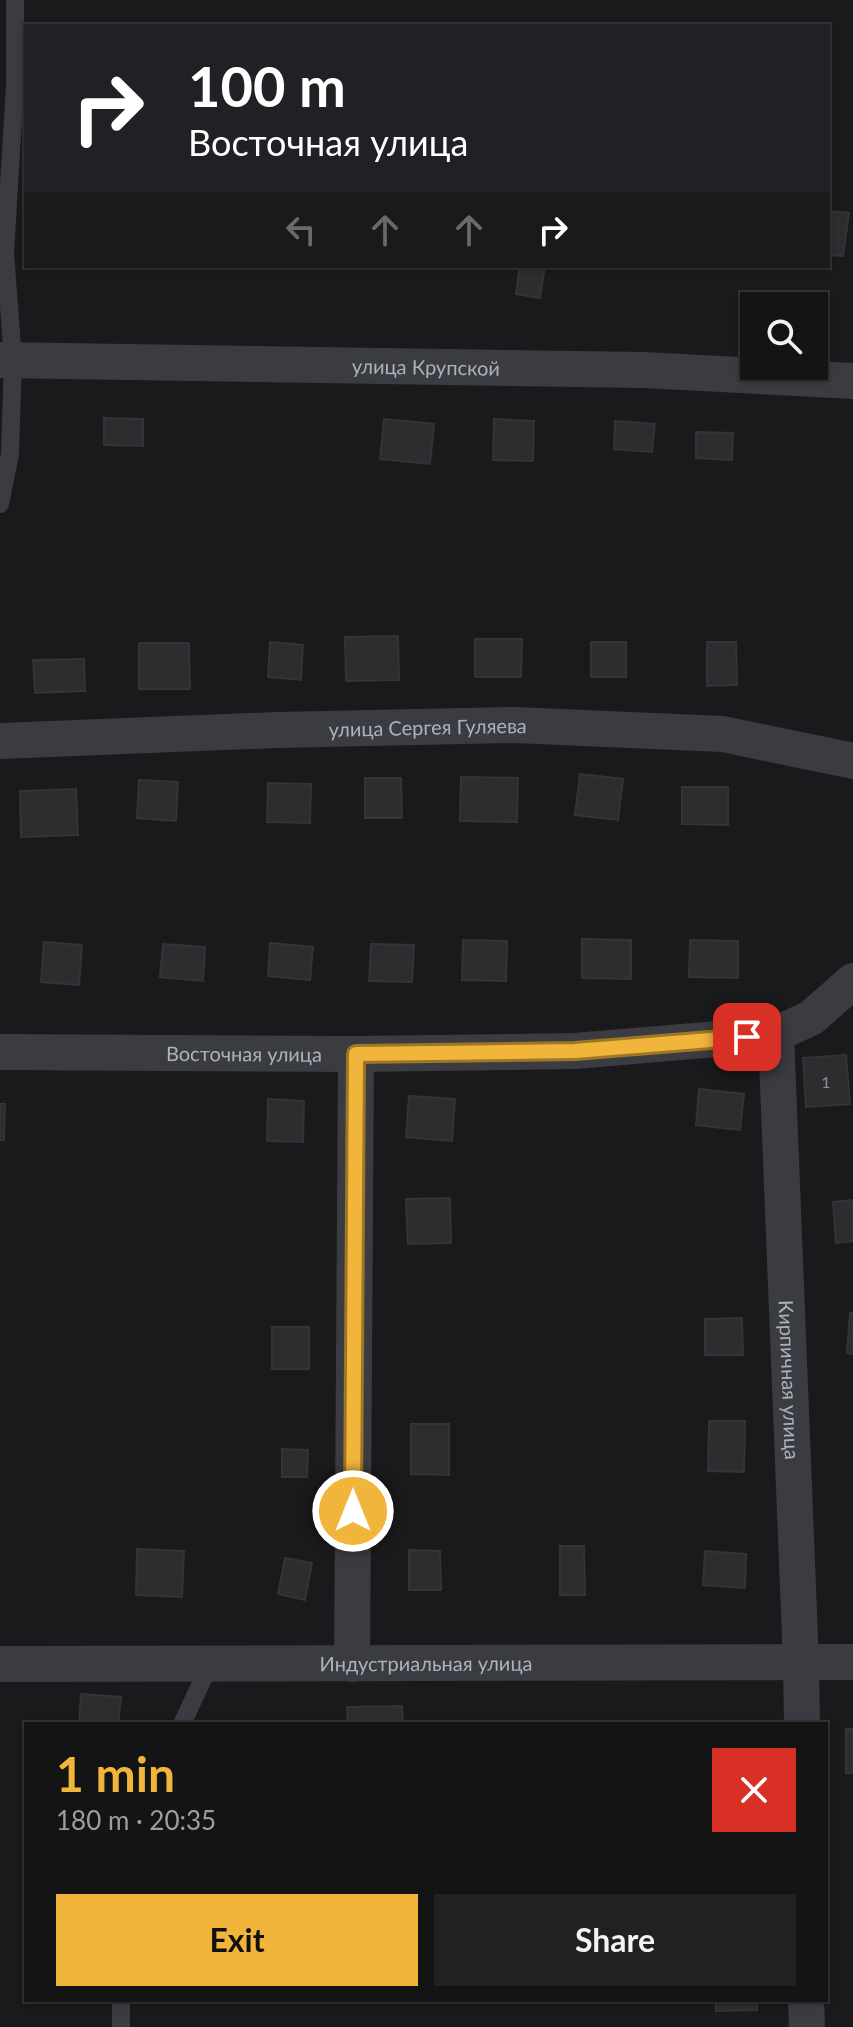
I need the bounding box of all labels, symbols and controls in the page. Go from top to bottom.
text: 100 m [188,52,346,119]
icon: right [56,56,160,160]
text: Восточная улица [188,120,468,164]
icon: left [279,208,323,252]
icon: ahead [363,208,407,252]
icon: ahead [447,208,491,252]
icon: right [531,208,575,252]
map controls [740,292,828,380]
button: search [740,292,828,380]
street label: улица Крупской [352,353,500,380]
street label: улица Сергея Гуляева [328,713,527,741]
pin [713,1003,781,1071]
icon: arrive [725,1015,769,1059]
street label: Восточная улица [166,1041,322,1066]
house number: 1 [821,1072,831,1091]
street label: Кирпичная улица [775,1299,805,1460]
position arrow [311,1469,395,1553]
street label: Индустриальная улица [320,1651,532,1675]
text: 1 min [56,1745,175,1802]
button: close [712,1748,796,1832]
text: 180 m · 20:35 [56,1804,216,1836]
button: Exit [56,1894,418,1986]
button: Share [434,1894,796,1986]

